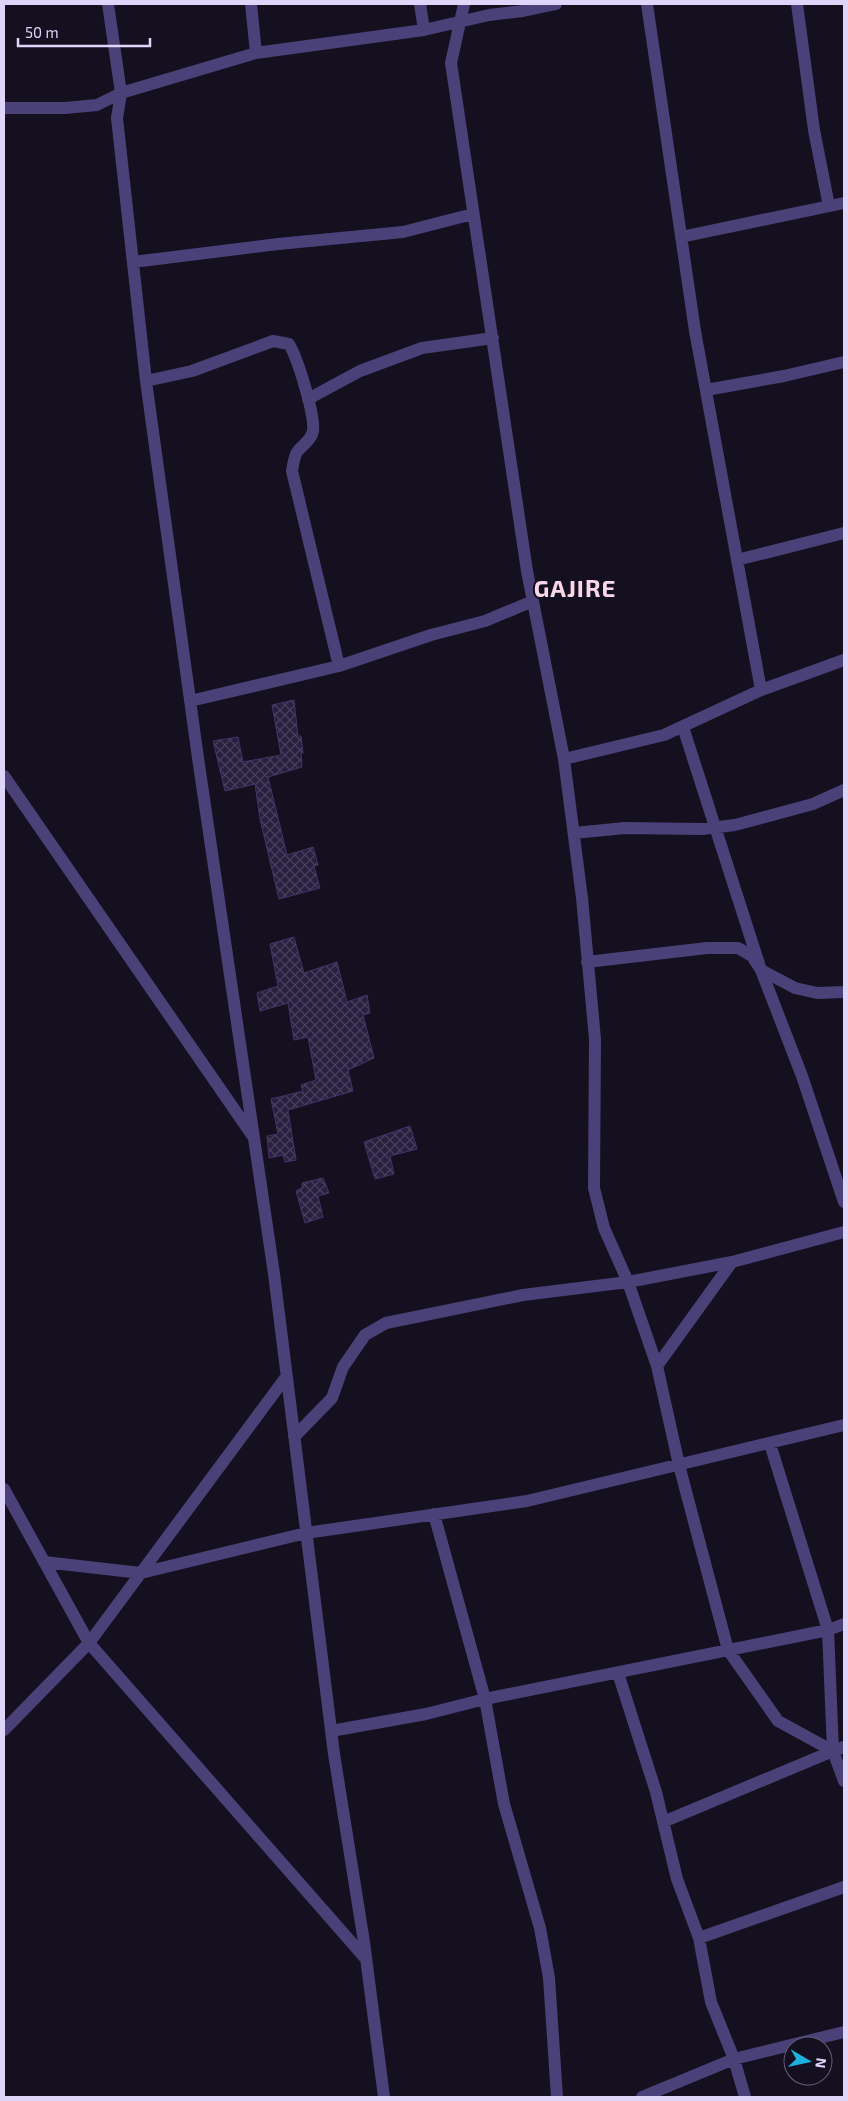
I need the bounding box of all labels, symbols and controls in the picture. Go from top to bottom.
scale bar [18,15,150,47]
text: 50 m [25,23,59,41]
district label: GAJIRE [534,573,616,602]
north arrow [783,2036,833,2086]
text: N [812,2057,831,2069]

